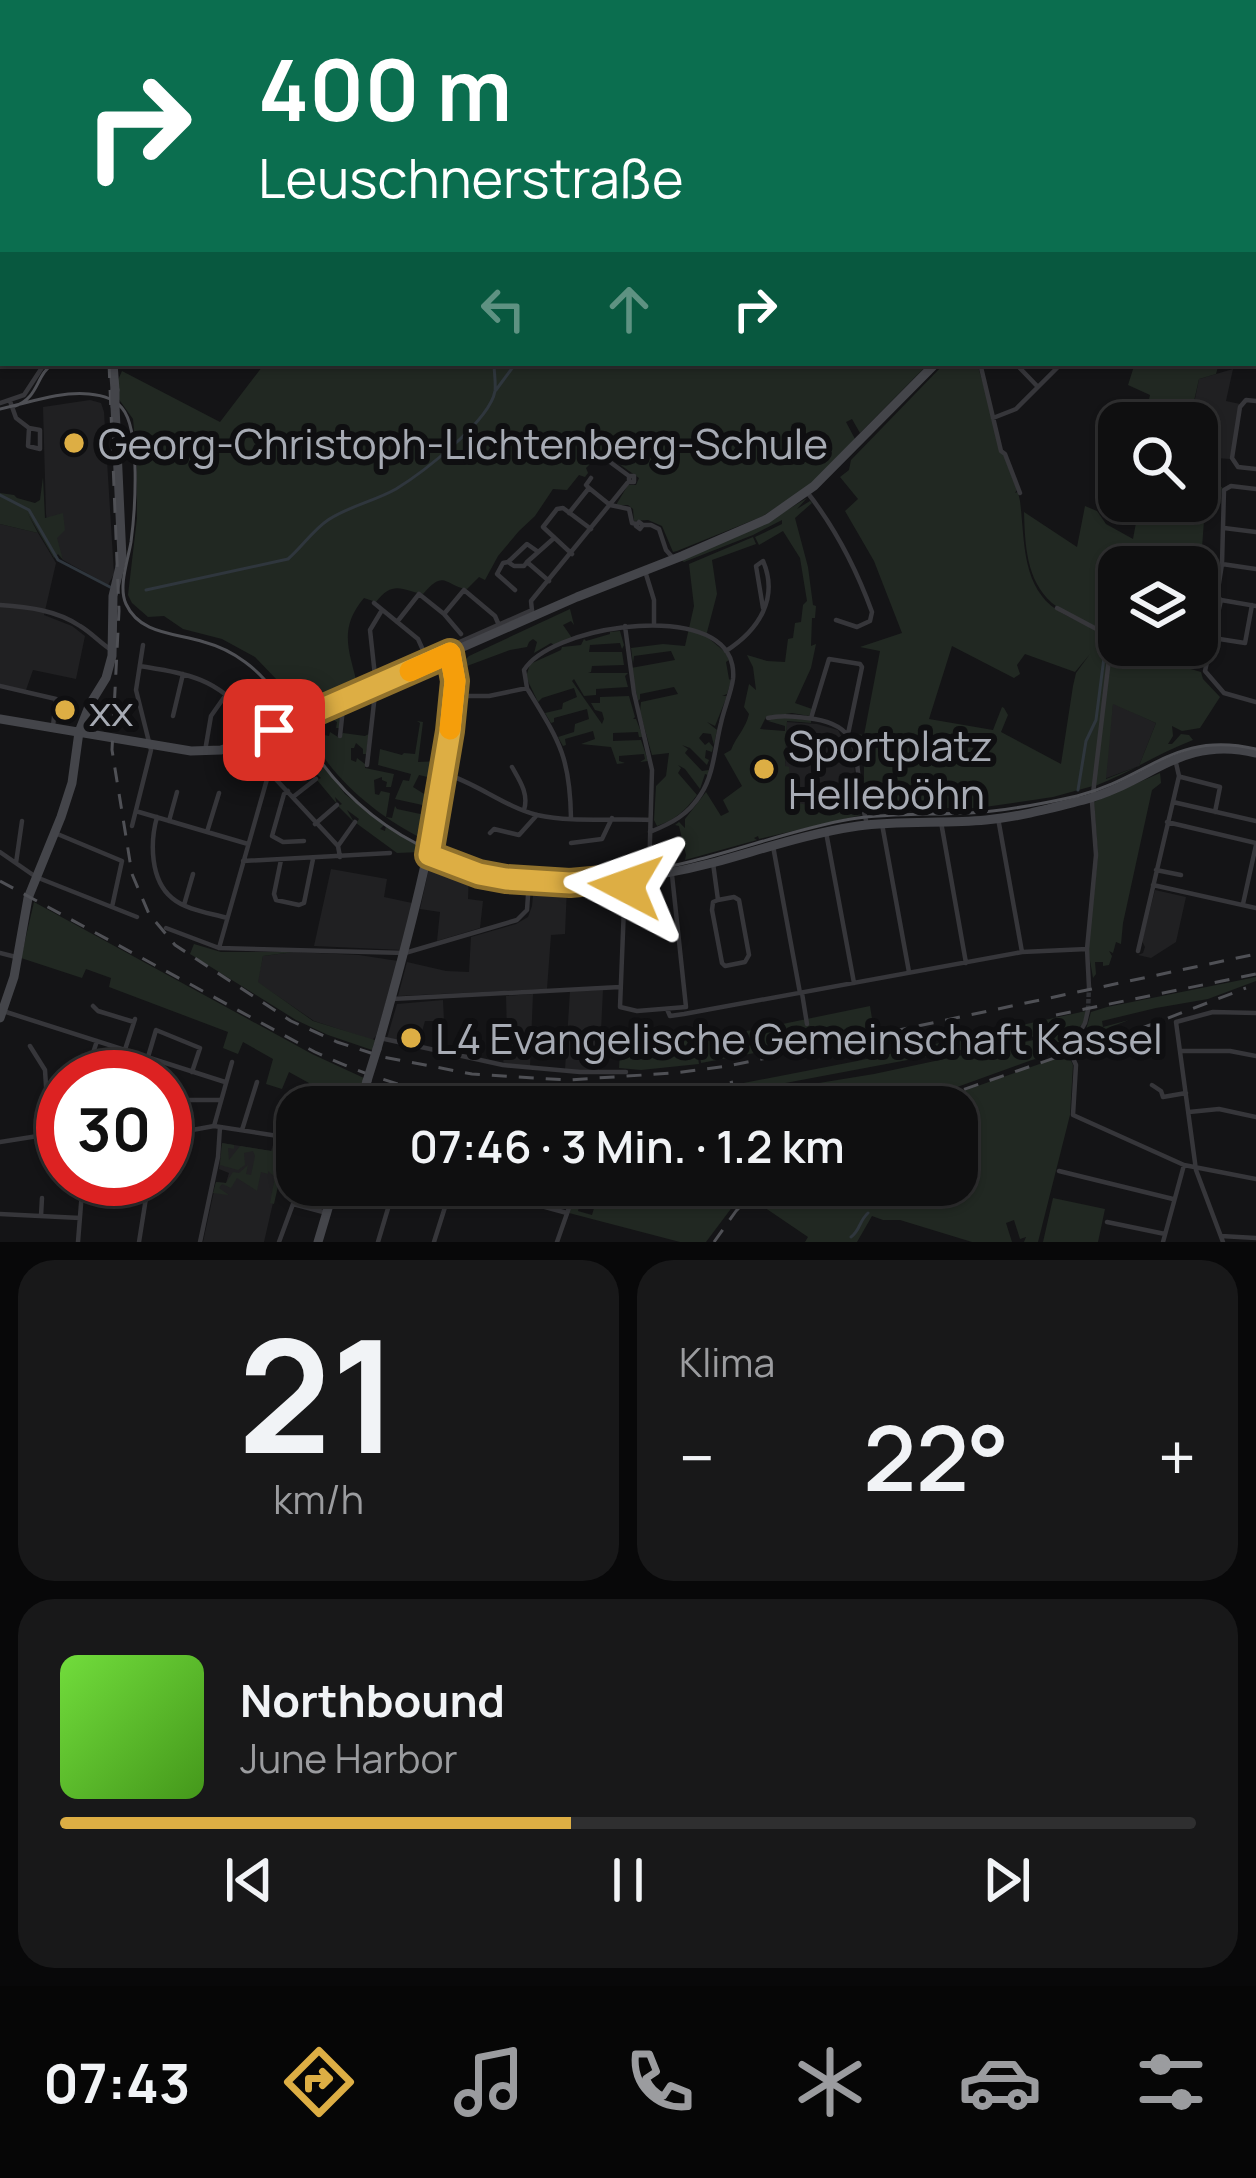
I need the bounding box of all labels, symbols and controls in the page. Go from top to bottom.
text: 400 m [258,31,512,146]
icon: right [60,48,216,204]
text: Leuschnerstraße [258,140,684,214]
icon: left [470,276,536,342]
icon: ahead [596,276,662,342]
icon: right [722,276,788,342]
map controls [1098,402,1218,666]
button: search [1098,402,1218,522]
place label: Georg-Christoph-Lichtenberg-Schule [98,414,828,472]
marker: Georg-Christoph-Lichtenberg-Schule [61,430,87,456]
button: layers [1098,546,1218,666]
pin [223,679,325,781]
place label: xx [89,681,133,739]
marker: xx [52,697,78,723]
icon: arrive [241,697,307,763]
place label: Sportplatz Helleböhn [788,716,993,822]
marker: Sportplatz Helleböhn [751,756,777,782]
position arrow [563,823,689,949]
place label: L4 Evangelische Gemeinschaft Kassel [435,1009,1163,1067]
marker: L4 Evangelische Gemeinschaft Kassel [398,1025,424,1051]
speed limit sign: 30 [36,1050,192,1206]
text: 07:46 · 3 Min. · 1.2 km [409,1115,845,1177]
text: 21 [238,1287,399,1500]
text: Klima [679,1335,775,1389]
text: 22° [863,1395,1009,1518]
text: − [679,1412,715,1502]
text: + [1158,1412,1196,1502]
text: km/h [273,1472,364,1526]
text: Northbound [240,1669,505,1731]
text: June Harbor [240,1731,458,1785]
icon: previous [216,1847,282,1913]
icon: pause [595,1847,661,1913]
icon: next [974,1847,1040,1913]
icon: directions [277,2040,361,2124]
icon: music [447,2040,531,2124]
icon: phone [618,2040,702,2124]
icon: climate [788,2040,872,2124]
icon: car [958,2040,1042,2124]
icon: filters [1129,2040,1213,2124]
text: 07:43 [43,2045,190,2119]

